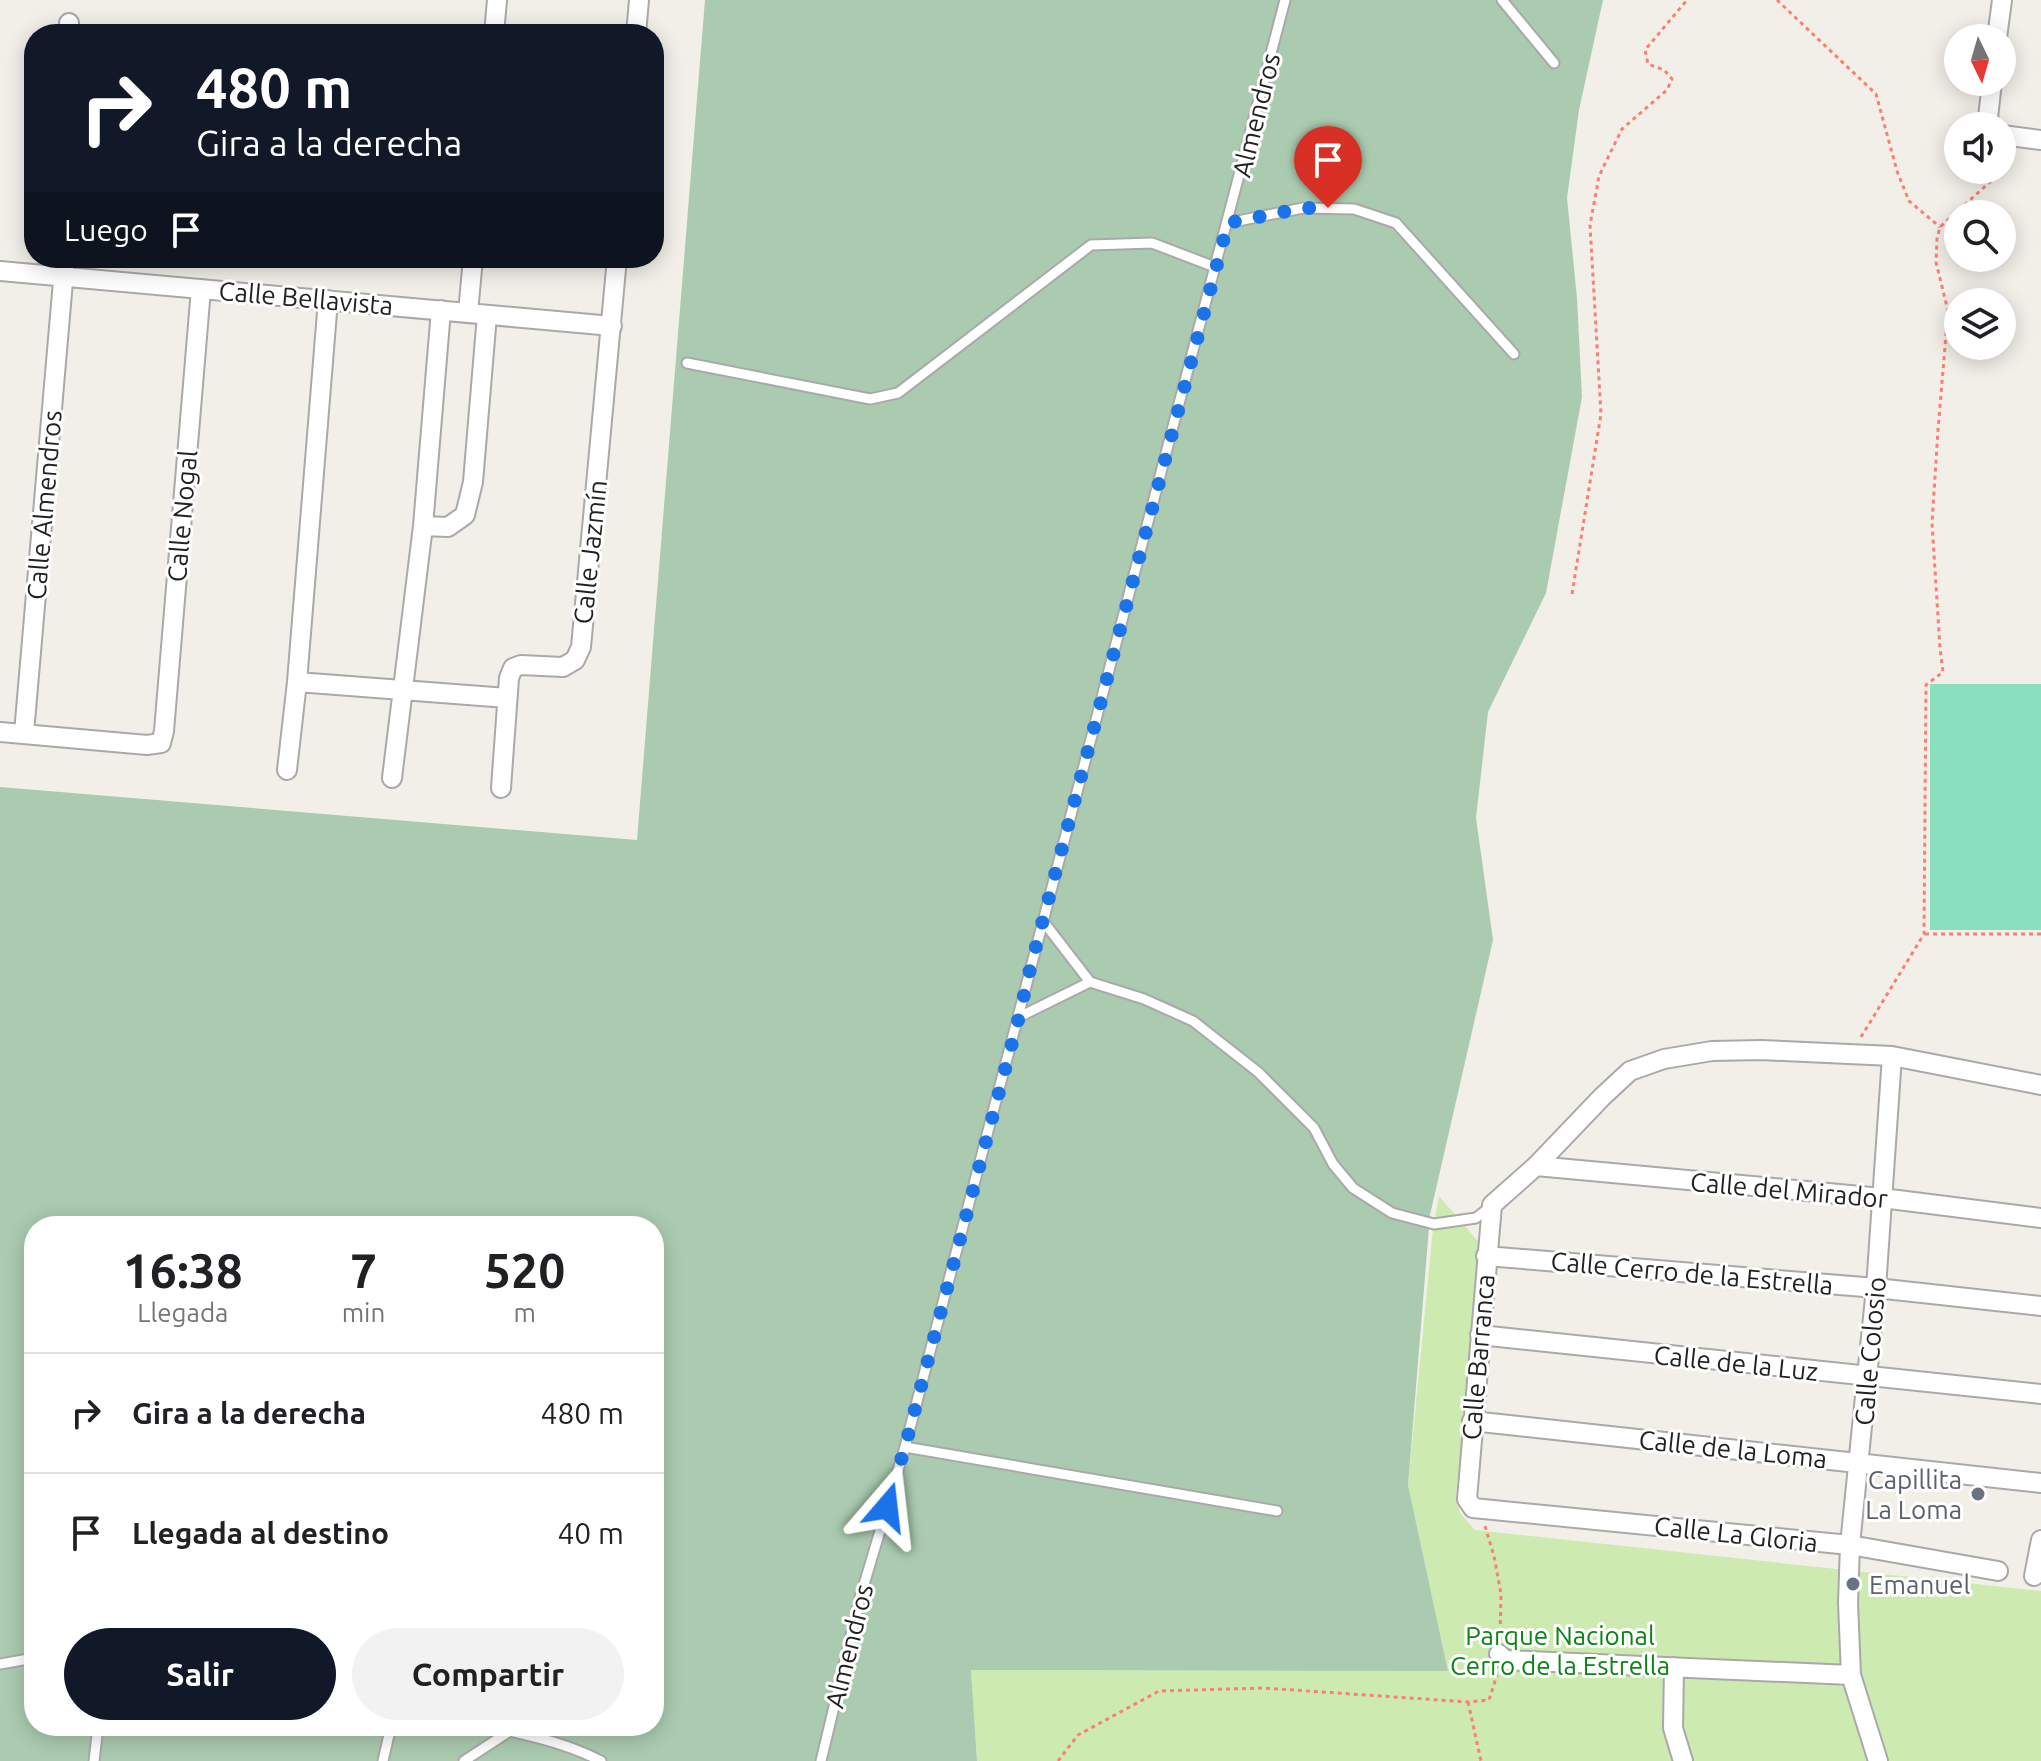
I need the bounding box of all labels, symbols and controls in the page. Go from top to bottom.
north arrow [1944,24,2016,96]
map controls [1944,24,2016,360]
street label: Almendros [1227,50,1285,180]
icon: right [64,56,168,160]
text: 480 m [196,56,352,119]
button: sound [1944,112,2016,184]
text: Gira a la derecha [196,122,462,163]
pin [1294,126,1362,208]
icon: arrive [1306,138,1350,182]
button: search [1944,200,2016,272]
icon: arrive [164,208,208,252]
text: Luego [64,213,148,247]
street label: Calle Bellavista [218,276,394,320]
button: layers [1944,288,2016,360]
street label: Calle Almendros [21,409,67,601]
street label: Calle Nogal [162,449,202,583]
street label: Calle Jazmín [568,478,612,626]
street label: Calle del Mirador [1689,1167,1889,1213]
text: 16:38 [123,1243,243,1297]
text: 7 [350,1243,377,1297]
text: 520 [484,1243,565,1297]
street label: Calle Cerro de la Estrella [1550,1246,1834,1300]
street label: Calle Barranca [1456,1273,1500,1441]
street label: Calle Colosio [1849,1275,1891,1427]
text: Llegada [137,1298,228,1327]
text: min [342,1298,385,1327]
text: m [513,1298,536,1327]
street label: Calle de la Luz [1652,1340,1820,1386]
icon: right [64,1391,108,1435]
text: Gira a la derecha [132,1396,366,1430]
text: 480 m [540,1396,624,1430]
street label: Calle de la Loma [1637,1425,1829,1473]
position arrow [845,1465,929,1549]
place label: Capillita La Loma [1865,1465,1962,1524]
marker: Capillita La Loma [1969,1485,1987,1503]
icon: arrive [64,1511,108,1555]
street label: Calle La Gloria [1653,1511,1819,1557]
text: Llegada al destino [132,1516,389,1550]
text: 40 m [557,1516,624,1550]
place label: Emanuel [1869,1570,1970,1599]
marker: Emanuel [1844,1575,1862,1593]
street label: Almendros [820,1581,878,1711]
park label: Parque Nacional Cerro de la Estrella [1450,1621,1670,1680]
button: Salir [64,1628,336,1720]
button: Compartir [352,1628,624,1720]

